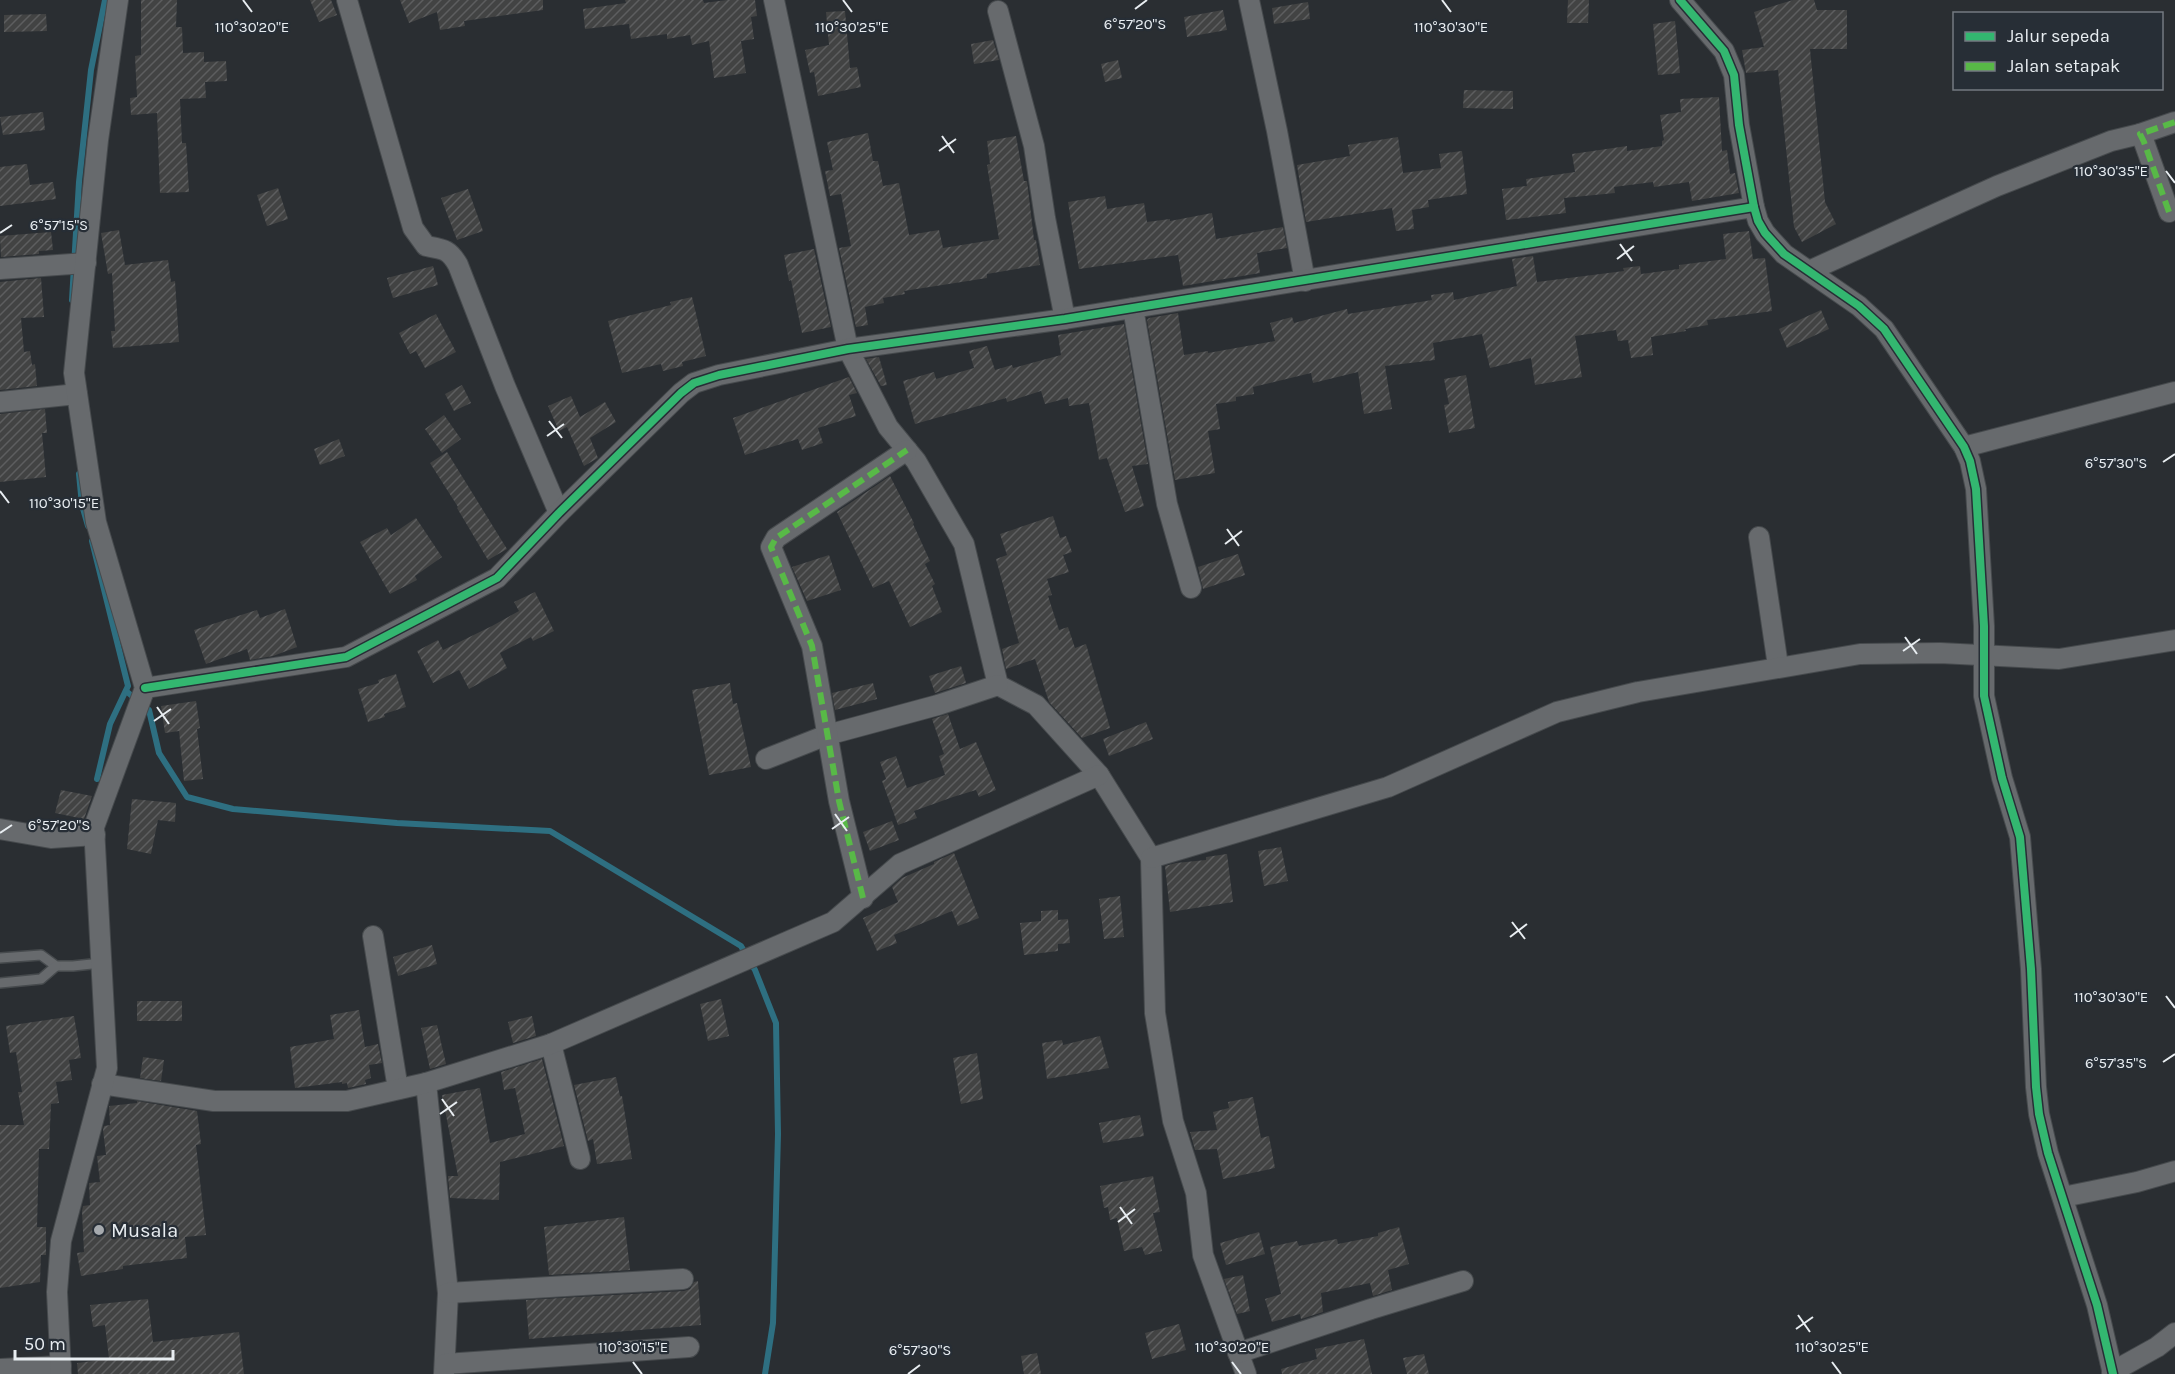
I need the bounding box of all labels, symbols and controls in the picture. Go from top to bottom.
legend [1953,12,2163,90]
text: 6°57'20"S [1104,15,1166,33]
text: 110°30'20"E [215,18,289,36]
text: 110°30'25"E [815,18,889,36]
text: 110°30'30"E [1414,18,1488,36]
text: Jalur sepeda [2007,25,2110,47]
text: Jalan setapak [2007,55,2120,77]
text: 110°30'35"E [2074,162,2148,180]
text: 6°57'15"S [30,216,88,234]
text: 6°57'30"S [2085,454,2147,472]
text: 110°30'15"E [29,494,99,512]
text: 6°57'20"S [28,816,90,834]
text: 110°30'30"E [2074,988,2148,1006]
text: 6°57'35"S [2085,1054,2147,1072]
place label: Musala [111,1219,178,1242]
marker: Musala [92,1223,106,1237]
scale bar [15,1323,172,1361]
text: 50 m [24,1333,66,1355]
text: 110°30'15"E [598,1338,668,1356]
text: 110°30'20"E [1195,1338,1269,1356]
text: 110°30'25"E [1795,1338,1869,1356]
text: 6°57'30"S [889,1341,951,1359]

